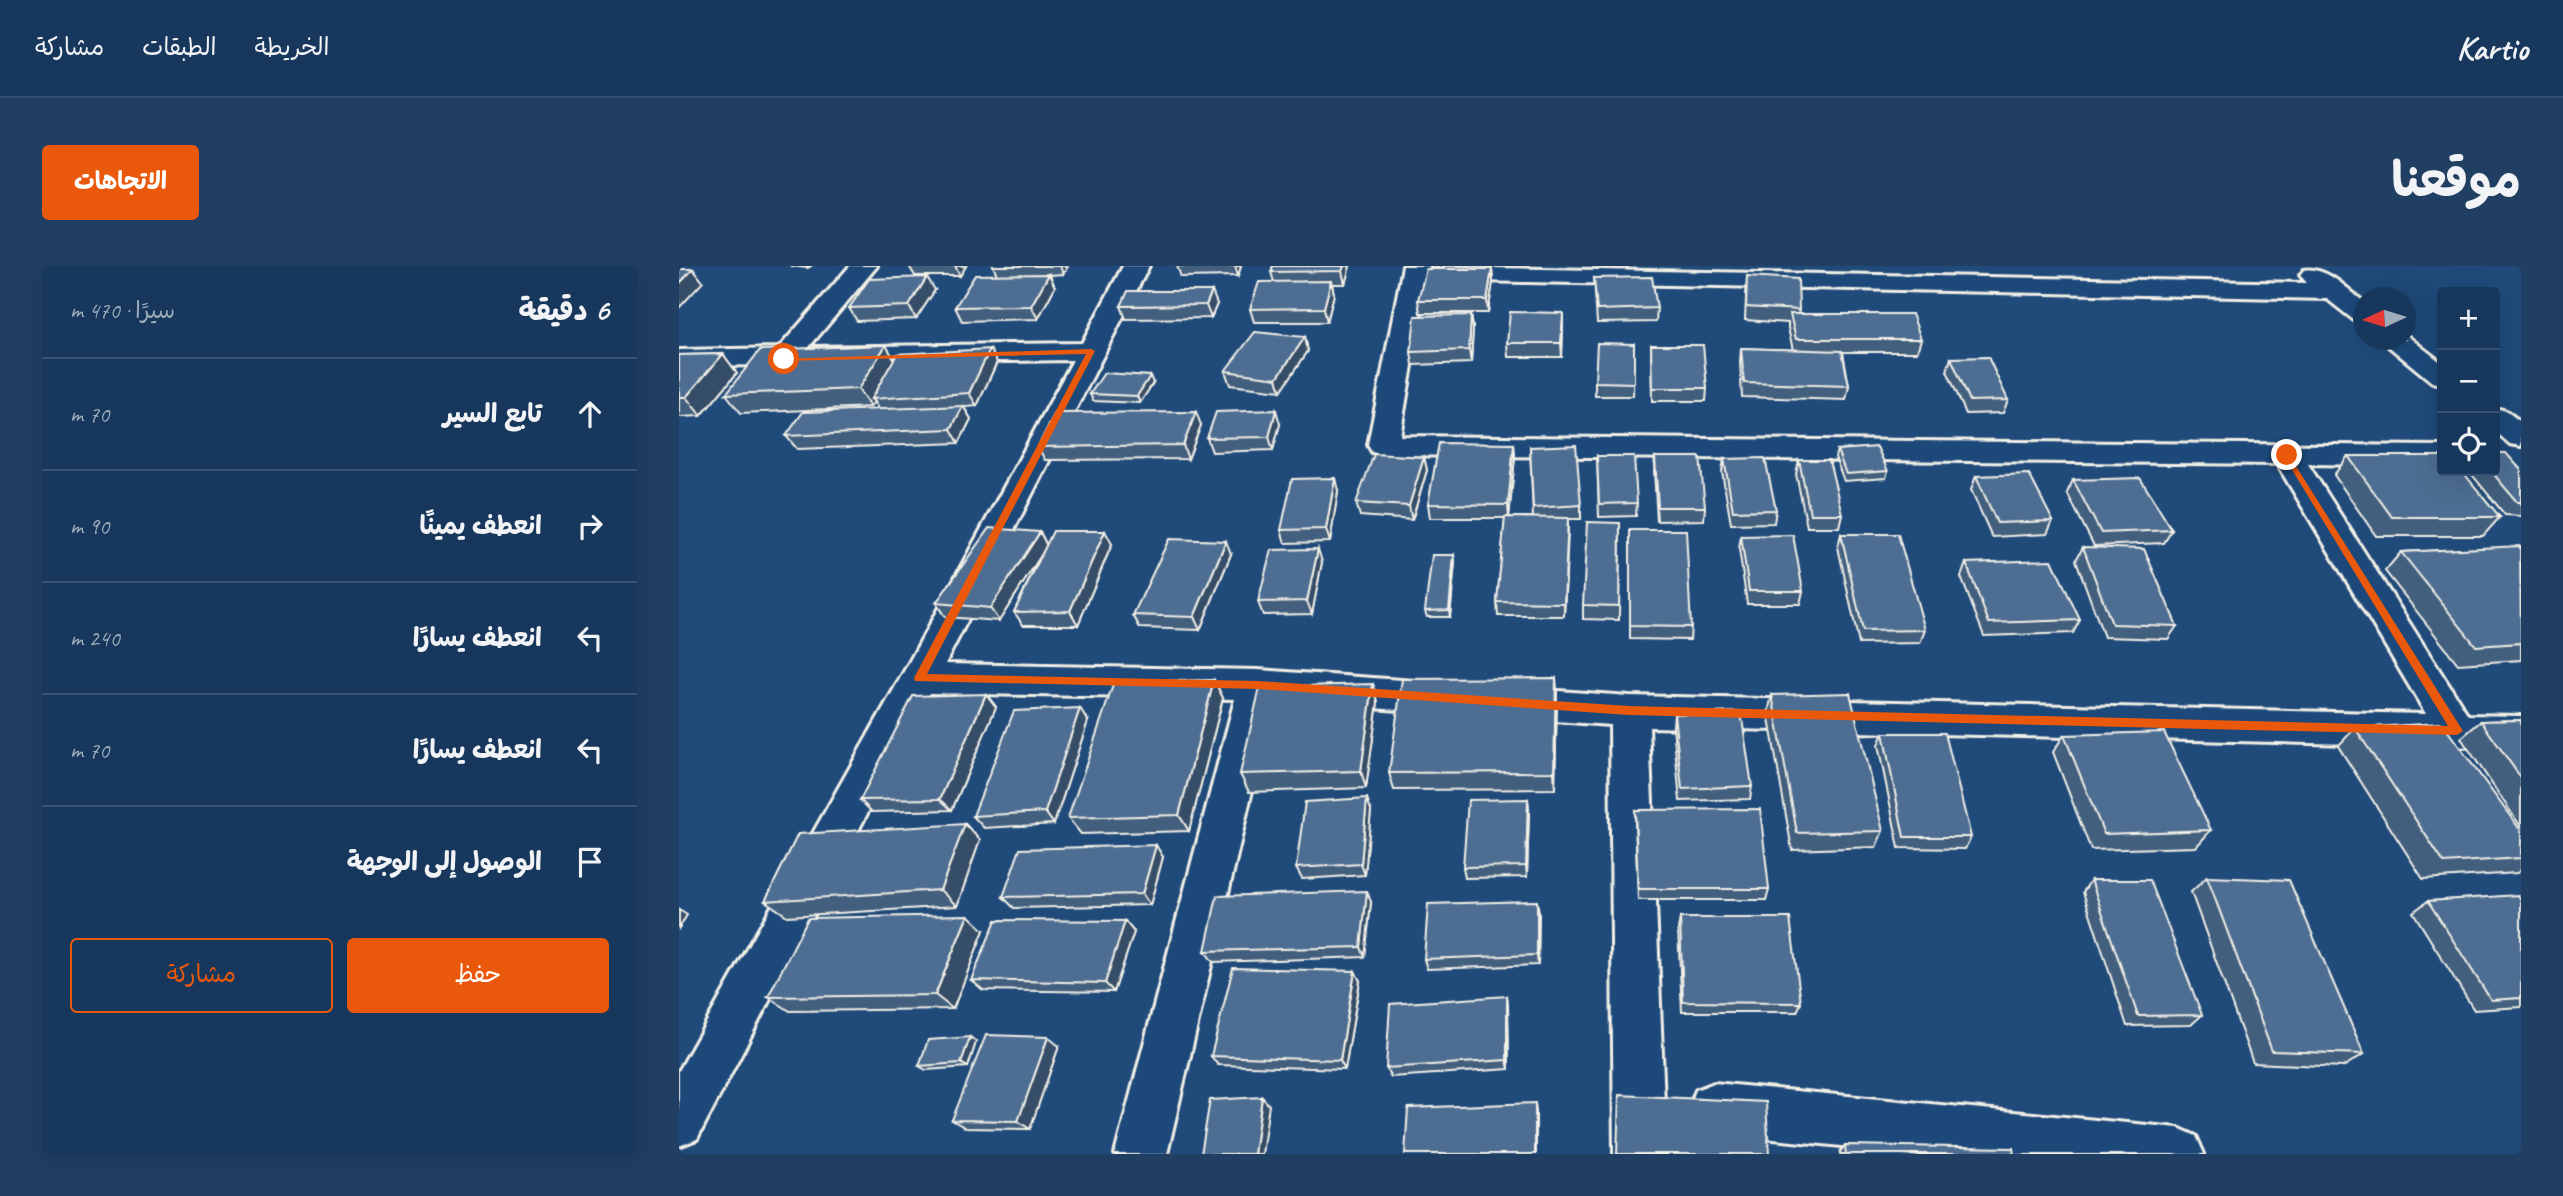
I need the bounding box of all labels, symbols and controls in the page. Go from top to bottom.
text: Kartio [2457,27,2528,69]
text: مشاركة [35,32,104,62]
text: الطبقات [142,32,217,62]
text: الخريطة [255,32,329,62]
button: الاتجاهات [42,145,199,220]
text: موقعنا [2391,149,2521,211]
north arrow [2353,287,2416,350]
map controls [2437,287,2500,476]
button: + [2437,287,2500,350]
text: 6 دقيقة [518,291,609,329]
text: سيرًا · 470 m [70,296,175,325]
route start [768,343,799,374]
button: − [2437,350,2500,413]
icon: ahead [571,395,609,433]
text: تابع السير [443,397,542,430]
text: 70 m [70,400,109,429]
button: locate [2437,413,2500,476]
route end [2271,439,2302,470]
icon: right [571,507,609,545]
text: انعطف يمينًا [420,509,542,542]
text: 90 m [70,512,109,541]
icon: left [571,619,609,657]
text: انعطف يسارًا [413,621,542,654]
text: 240 m [70,624,120,653]
icon: left [571,731,609,769]
text: انعطف يسارًا [413,733,542,766]
text: 70 m [70,736,109,765]
icon: arrive [571,843,609,881]
text: الوصول إلى الوجهة [347,845,542,878]
button: مشاركة [70,938,333,1013]
button: حفظ [347,938,609,1013]

